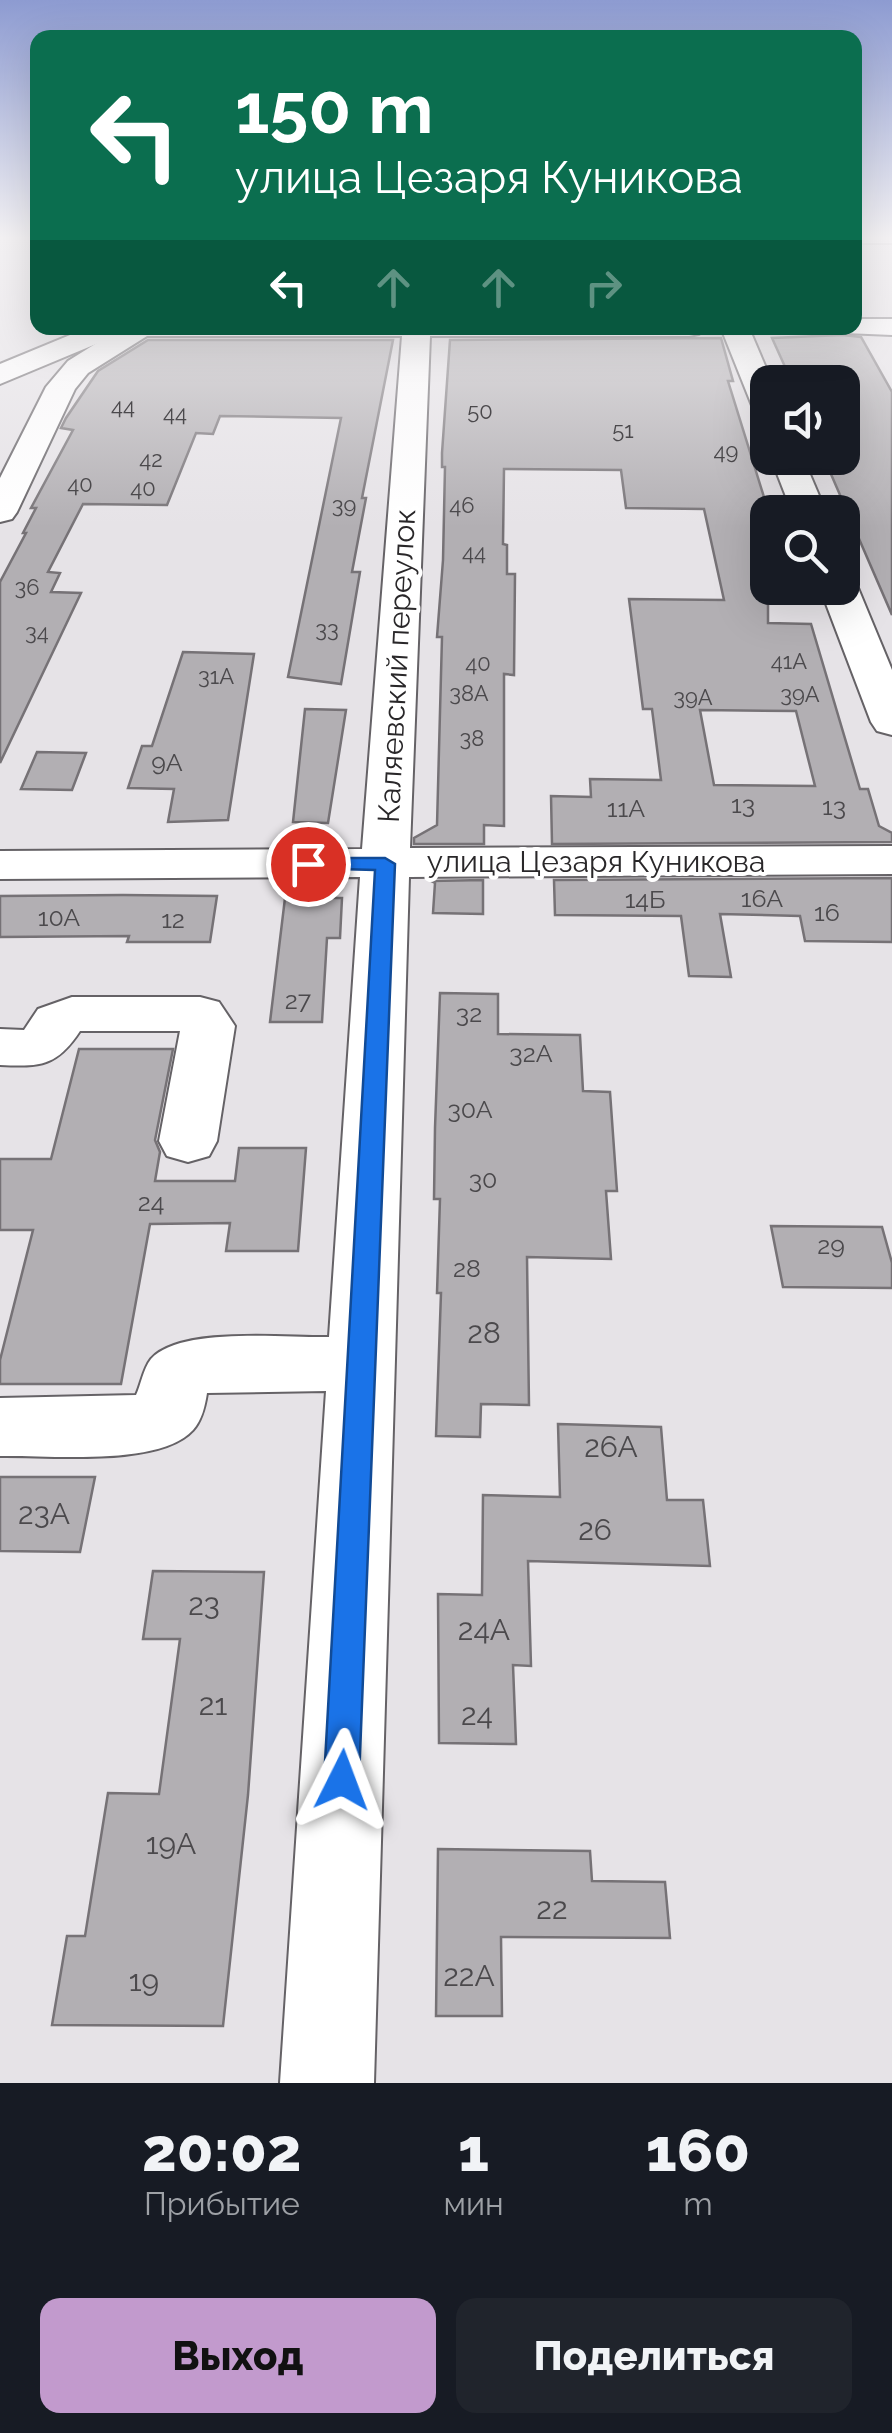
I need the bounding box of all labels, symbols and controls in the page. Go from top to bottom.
text: 150 m [235,67,433,149]
icon: left [70,70,200,200]
text: улица Цезаря Куникова [235,151,743,204]
icon: left [261,260,316,315]
icon: ahead [366,260,421,315]
icon: ahead [471,260,526,315]
icon: right [576,260,631,315]
map controls [750,365,860,605]
button: sound [750,365,860,475]
house number: 44 [111,393,135,419]
house number: 50 [467,398,493,424]
house number: 44 [163,400,187,426]
house number: 51 [612,417,634,443]
house number: 49 [714,438,738,464]
house number: 42 [139,446,163,472]
house number: 40 [67,471,93,497]
house number: 40 [130,475,156,501]
house number: 39 [332,492,356,518]
house number: 46 [449,492,475,518]
button: search [750,495,860,605]
street label: Каляевский переулок [371,508,422,824]
house number: 44 [462,539,486,565]
house number: 36 [14,574,40,600]
house number: 33 [315,616,339,642]
house number: 34 [25,619,49,645]
house number: 41А [771,648,807,674]
house number: 40 [465,650,491,676]
house number: 31А [198,663,234,689]
house number: 38А [449,680,489,706]
house number: 39А [780,681,820,707]
house number: 39А [673,684,713,710]
house number: 38 [460,725,484,751]
house number: 9А [151,747,183,777]
house number: 13 [731,789,755,819]
house number: 13 [822,791,846,821]
house number: 11А [607,793,645,823]
pin [266,822,351,907]
icon: arrive [281,837,336,892]
street label: улица Цезаря Куникова [427,844,765,879]
house number: 16А [741,883,783,913]
house number: 14Б [625,884,665,914]
house number: 16 [814,897,840,927]
house number: 10А [38,902,80,932]
house number: 12 [161,904,185,934]
house number: 27 [285,985,312,1015]
house number: 32 [456,998,482,1028]
house number: 32А [509,1038,553,1068]
house number: 30А [447,1094,493,1124]
house number: 30 [469,1164,497,1194]
house number: 24 [138,1187,164,1217]
house number: 29 [817,1230,845,1260]
house number: 28 [453,1253,481,1283]
house number: 28 [467,1315,501,1350]
house number: 26А [584,1429,638,1464]
house number: 23А [18,1496,70,1531]
house number: 26 [578,1512,612,1547]
house number: 23 [188,1587,220,1622]
house number: 24А [458,1612,510,1647]
house number: 21 [199,1687,227,1722]
house number: 24 [461,1697,493,1732]
position arrow [290,1728,394,1832]
house number: 19А [146,1826,196,1861]
house number: 22 [536,1891,568,1926]
house number: 22А [443,1958,495,1993]
house number: 19 [129,1963,159,1998]
text: 20:02 [142,2115,302,2185]
text: 1 [458,2115,489,2185]
text: 160 [646,2115,750,2185]
text: Прибытие [144,2185,300,2222]
text: мин [444,2185,504,2222]
text: m [683,2185,713,2222]
button: Выход [40,2298,436,2413]
button: Поделиться [456,2298,852,2413]

